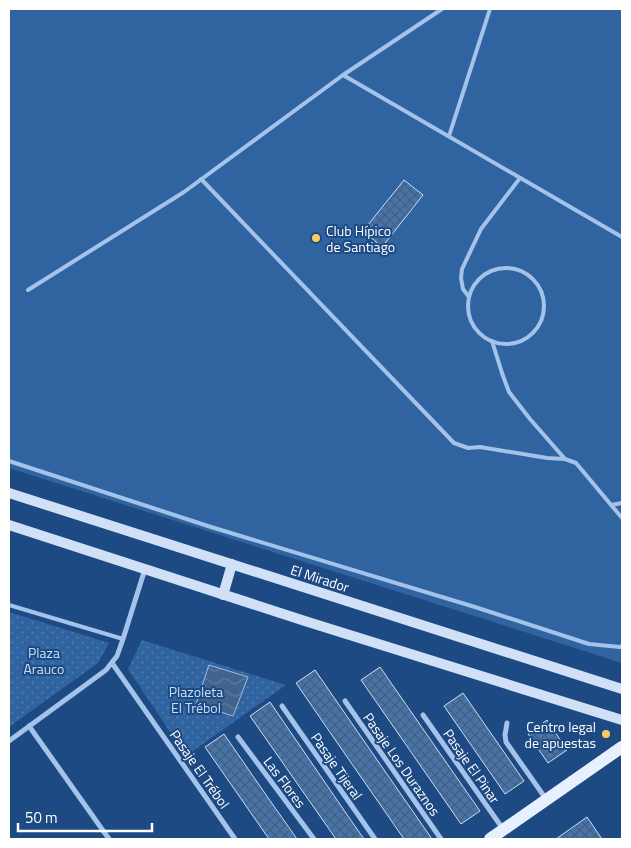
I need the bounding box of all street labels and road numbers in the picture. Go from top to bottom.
street label: El Mirador [288,559,352,597]
street label: Pasaje Los Duraznos [358,708,446,820]
street label: Pasaje El Pinar [439,724,506,808]
street label: Pasaje El Trébol [165,725,235,813]
street label: Pasaje Tijeral [306,728,368,804]
street label: Las Flores [259,752,311,812]

